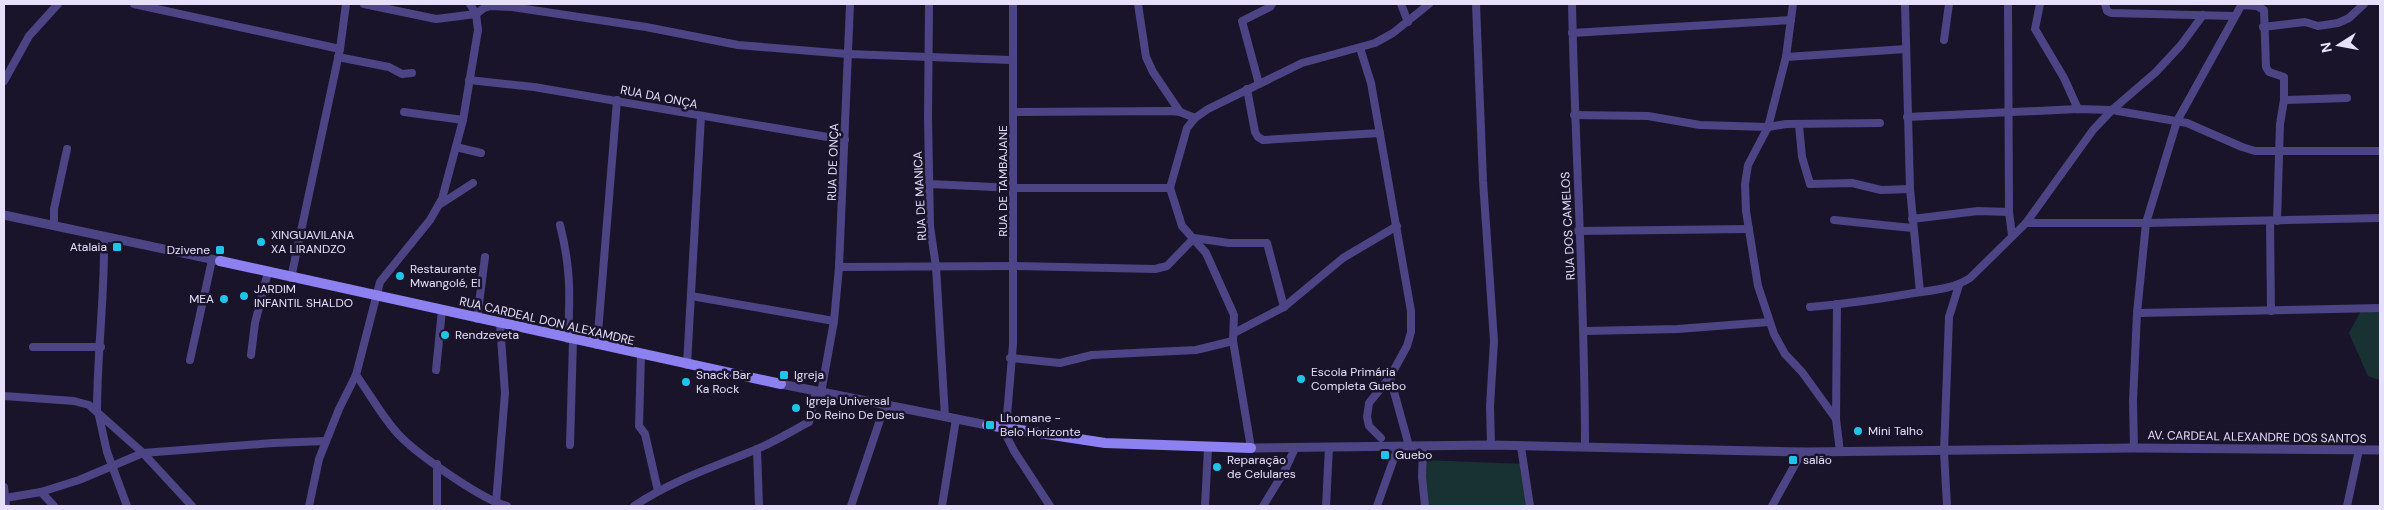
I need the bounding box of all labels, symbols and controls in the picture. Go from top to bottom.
north arrow [2314,20,2364,70]
text: N [2316,41,2336,54]
street label: RUA DA ONÇA [619,82,699,112]
street label: RUA DE ONÇA [824,123,842,201]
street label: RUA DE TAMBAJANE [995,125,1011,237]
street label: RUA DE MANICA [910,151,930,241]
street label: RUA DOS CAMELOS [1557,171,1579,281]
place label: XINGUAVILANA XA LIRANDZO [271,227,354,257]
marker: XINGUAVILANA XA LIRANDZO [255,236,267,248]
place label: Atalaia [70,239,107,255]
marker: Atalaia [111,241,123,253]
place label: Dzivene [167,242,210,258]
marker: Dzivene [214,244,226,256]
place label: Restaurante Mwangolé, El [410,261,480,291]
marker: Restaurante Mwangolé, El [394,270,406,282]
place label: JARDIM INFANTIL SHALDO [254,281,353,311]
marker: JARDIM INFANTIL SHALDO [238,290,250,302]
place label: MEA [189,291,214,307]
marker: MEA [218,293,230,305]
street label: RUA CARDEAL DON ALEXAMDRE [458,293,636,349]
place label: Rendzeveta [455,327,519,343]
marker: Rendzeveta [439,329,451,341]
place label: Escola Primária Completa Guebo [1311,364,1406,394]
place label: Snack Bar Ka Rock [696,367,751,397]
place label: Igreja [794,367,824,383]
marker: Igreja [778,369,790,381]
marker: Escola Primária Completa Guebo [1295,373,1307,385]
marker: Snack Bar Ka Rock [680,376,692,388]
place label: Igreja Universal Do Reino De Deus [806,393,904,423]
marker: Igreja Universal Do Reino De Deus [790,402,802,414]
place label: Lhomane - Belo Horizonte [1000,410,1081,440]
marker: Lhomane - Belo Horizonte [984,419,996,431]
place label: Mini Talho [1868,423,1923,439]
marker: Mini Talho [1852,425,1864,437]
street label: AV. CARDEAL ALEXANDRE DOS SANTOS [2147,427,2367,447]
place label: Guebo [1395,447,1432,463]
marker: Guebo [1379,449,1391,461]
place label: Reparação de Celulares [1227,452,1296,482]
place label: salão [1803,452,1832,468]
marker: salão [1787,454,1799,466]
marker: Reparação de Celulares [1211,461,1223,473]

